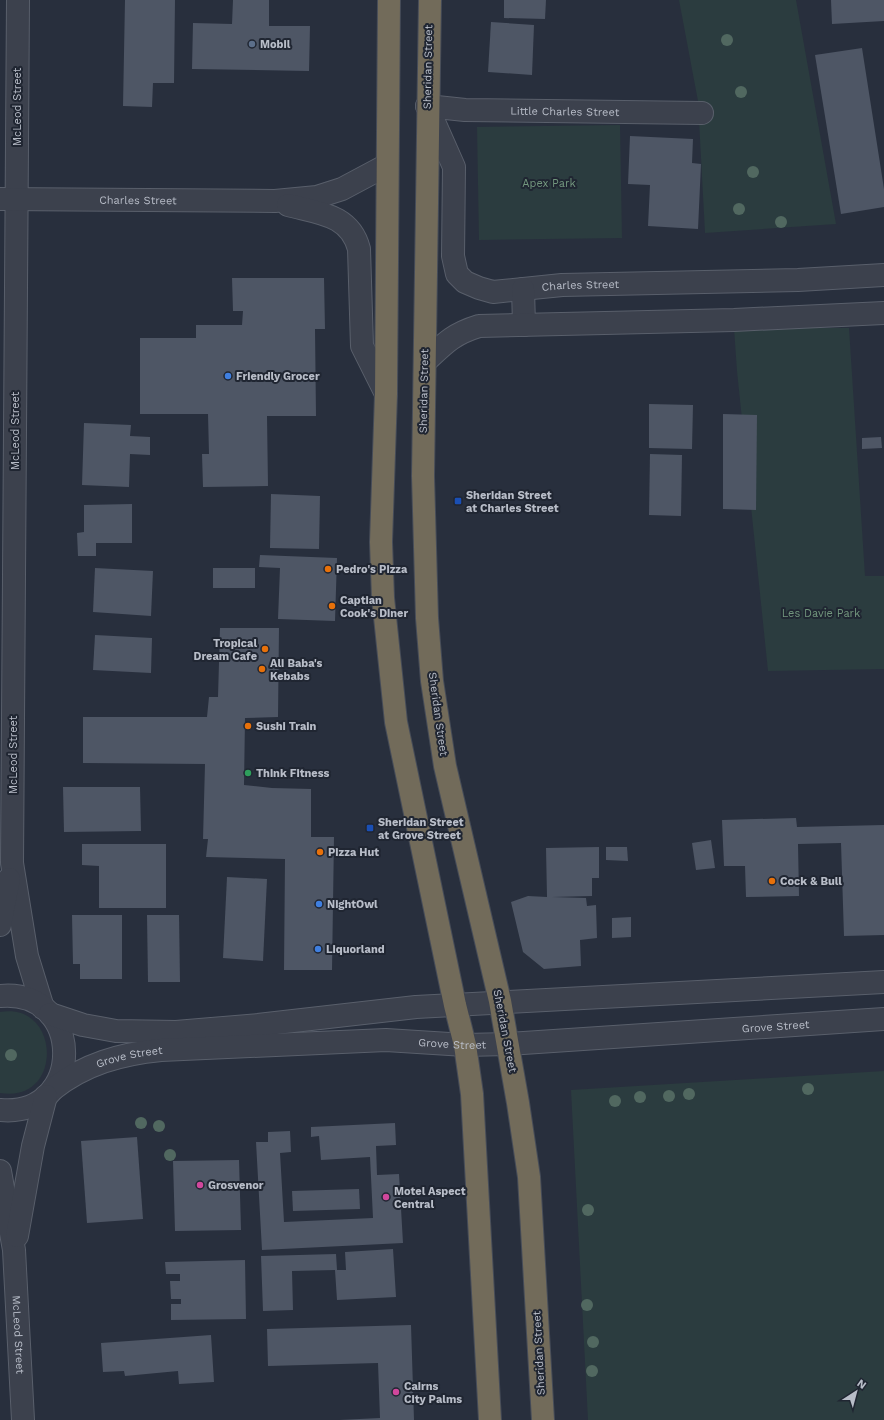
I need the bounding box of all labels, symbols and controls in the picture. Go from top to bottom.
street label: Sheridan Street [421,24,435,109]
place label: Mobil [260,38,291,51]
marker: Mobil [247,39,257,49]
street label: McLeod Street [11,67,24,146]
street label: Little Charles Street [510,104,620,118]
park label: Apex Park [522,177,576,190]
street label: Charles Street [99,193,177,207]
street label: Charles Street [541,277,620,294]
street label: Sheridan Street [417,348,431,433]
place label: Friendly Grocer [236,370,320,383]
marker: Friendly Grocer [223,371,233,381]
street label: McLeod Street [9,391,22,470]
place label: Sheridan Street at Charles Street [466,489,559,515]
marker: Sheridan Street at Charles Street [453,496,463,506]
place label: Pedro's Pizza [336,563,408,576]
marker: Pedro's Pizza [323,564,333,574]
place label: Captian Cook's Diner [340,594,408,620]
marker: Captian Cook's Diner [327,601,337,611]
park label: Les Davie Park [782,607,860,620]
place label: Tropical Dream Cafe [194,637,257,663]
marker: Tropical Dream Cafe [260,644,270,654]
place label: Ali Baba's Kebabs [270,657,323,683]
marker: Ali Baba's Kebabs [257,664,267,674]
street label: Sheridan Street [426,671,450,757]
street label: McLeod Street [7,715,20,794]
place label: Sushi Train [256,720,316,733]
marker: Sushi Train [243,721,253,731]
place label: Think Fitness [256,767,330,780]
marker: Think Fitness [243,768,253,778]
place label: Sheridan Street at Grove Street [378,816,464,842]
marker: Sheridan Street at Grove Street [365,823,375,833]
place label: Pizza Hut [328,846,379,859]
marker: Pizza Hut [315,847,325,857]
place label: Cock & Bull [780,875,842,888]
marker: Cock & Bull [767,876,777,886]
place label: NightOwl [327,898,378,911]
marker: NightOwl [314,899,324,909]
place label: Liquorland [326,943,385,956]
marker: Liquorland [313,944,323,954]
street label: Sheridan Street [491,988,520,1074]
street label: Grove Street [741,1017,810,1035]
street label: Grove Street [418,1036,487,1052]
street label: Grove Street [94,1043,163,1070]
place label: Grosvenor [208,1179,264,1192]
marker: Grosvenor [195,1180,205,1190]
place label: Motel Aspect Central [394,1185,466,1211]
marker: Motel Aspect Central [381,1192,391,1202]
street label: McLeod Street [10,1295,27,1375]
street label: Sheridan Street [530,1310,548,1395]
north arrow [836,1372,876,1412]
text: N [854,1377,869,1392]
place label: Cairns City Palms [404,1380,462,1406]
marker: Cairns City Palms [391,1387,401,1397]

